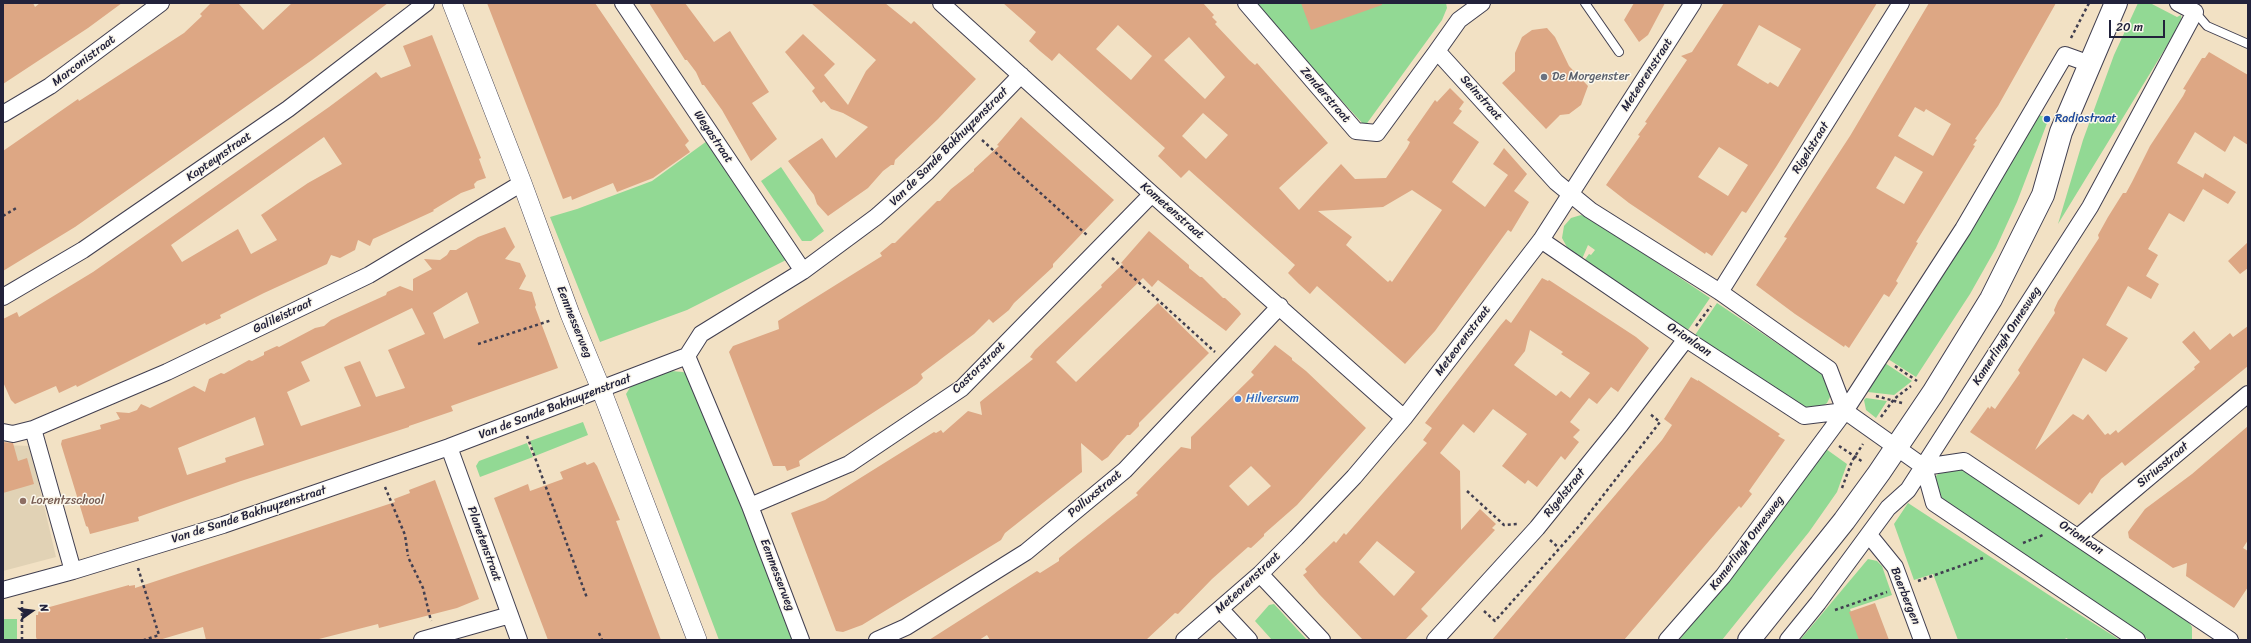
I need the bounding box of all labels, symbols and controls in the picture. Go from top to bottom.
scale bar [2111,12,2167,38]
text: 20 m [2116,16,2143,38]
street label: Marconistraat [49,32,119,90]
street label: Meteorenstraat [1618,36,1676,114]
street label: Zenderstraat [1297,64,1353,126]
place label: De Morgenster [1552,70,1629,84]
street label: Seinstraat [1457,72,1505,124]
marker: De Morgenster [1539,72,1549,82]
street label: Van de Sande Bakhuyzenstraat [887,85,1011,209]
street label: Wegastraat [690,108,736,166]
place label: Radiostraat [2055,112,2116,126]
marker: Radiostraat [2042,114,2052,124]
street label: Rigelstraat [1789,120,1833,176]
street label: Kapteynstraat [184,129,254,185]
street label: Kometenstraat [1137,180,1207,242]
street label: Eemnesserweg [553,284,595,360]
street label: Kamerlingh Onnesweg [1970,284,2044,388]
street label: Galileistraat [251,295,315,337]
street label: Meteorenstraat [1432,303,1494,379]
street label: Orionlaan [1664,320,1714,360]
street label: Castorstraat [949,339,1009,397]
street label: Van de Sande Bakhuyzenstraat [477,371,633,443]
place label: Hilversum [1246,392,1299,406]
marker: Hilversum [1233,394,1243,404]
street label: Siriusstraat [2134,439,2192,491]
street label: Rigelstraat [1541,466,1589,520]
street label: Polluxstraat [1065,467,1125,521]
street label: Van de Sande Bakhuyzenstraat [170,483,328,547]
street label: Kamerlingh Onnesweg [1707,493,1787,593]
place label: Lorentzschool [31,494,104,508]
marker: Lorentzschool [18,496,28,506]
street label: Planetenstraat [464,504,504,584]
street label: Orionlaan [2056,518,2106,558]
street label: Eemnesserweg [757,537,797,613]
street label: Meteorenstraat [1212,549,1284,617]
street label: Baerbergen [1887,565,1923,627]
north arrow [12,591,52,631]
text: N [34,602,54,614]

